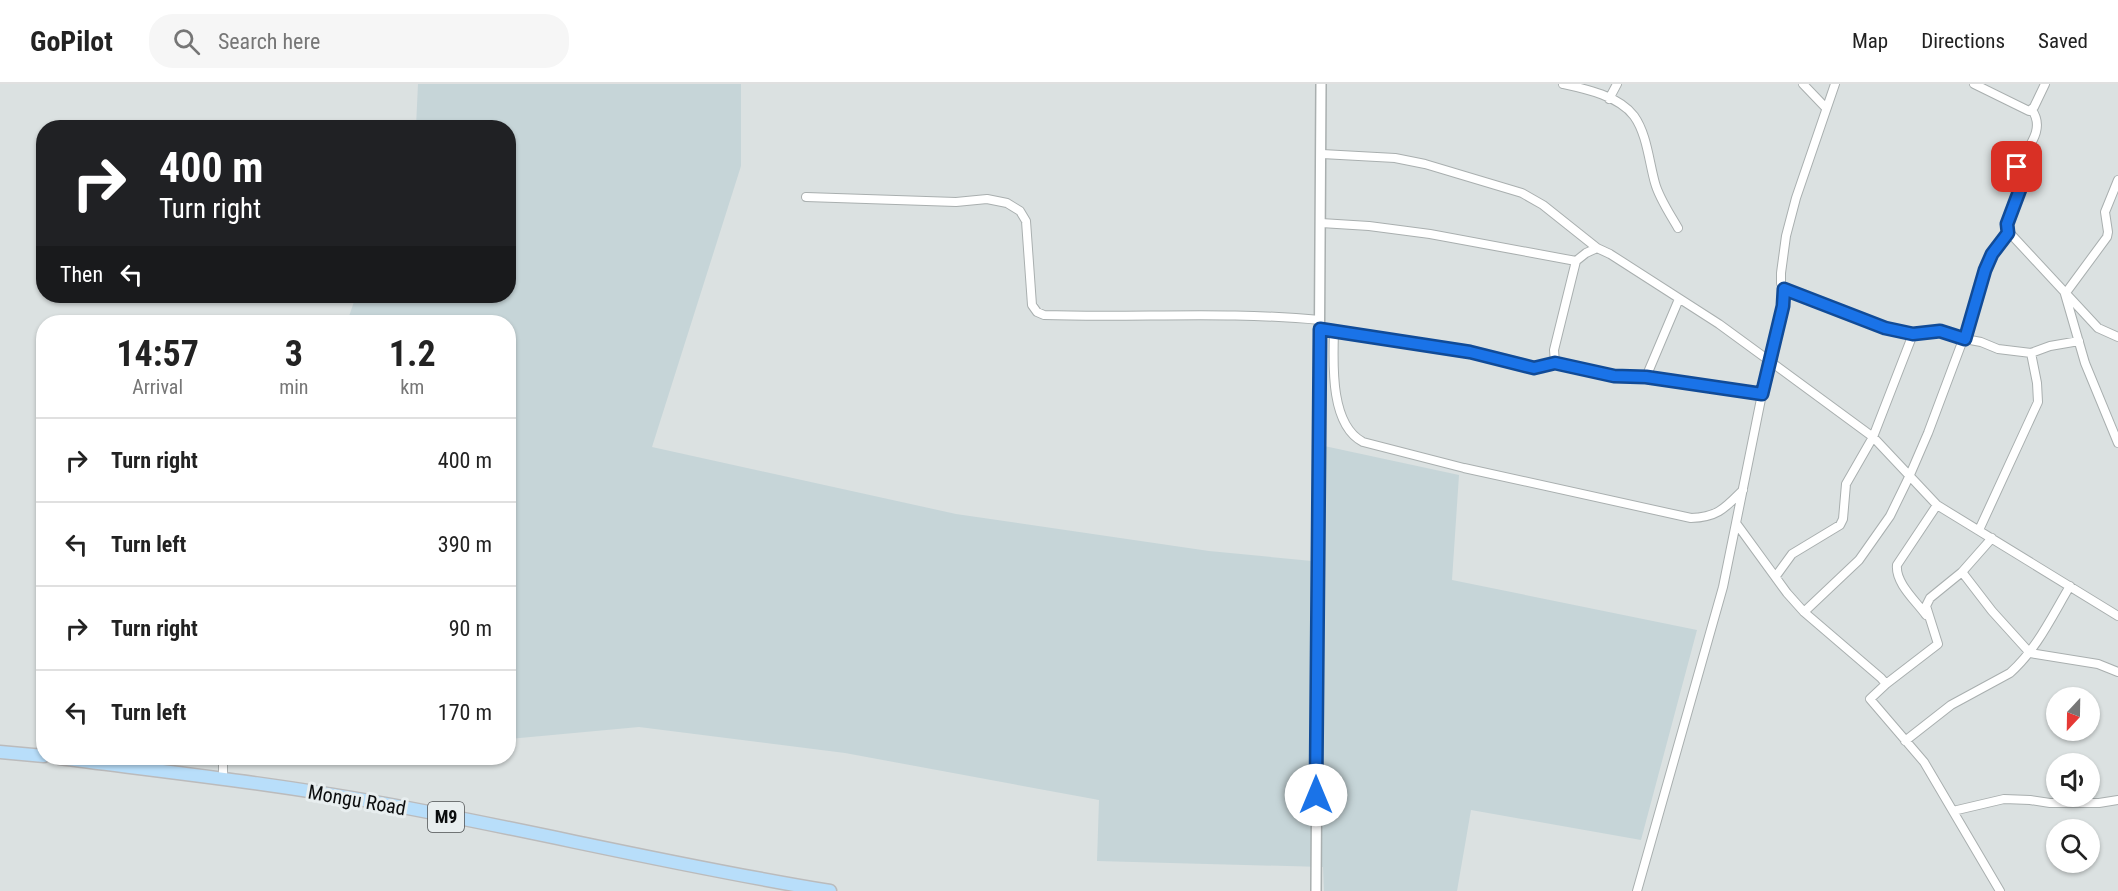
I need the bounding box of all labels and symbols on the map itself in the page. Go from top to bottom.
pin [1991,141,2042,192]
north arrow [2046,687,2100,741]
position arrow [1284,763,1348,827]
street label: Mongu Road [306,780,408,820]
road number: M9 [428,802,464,832]

